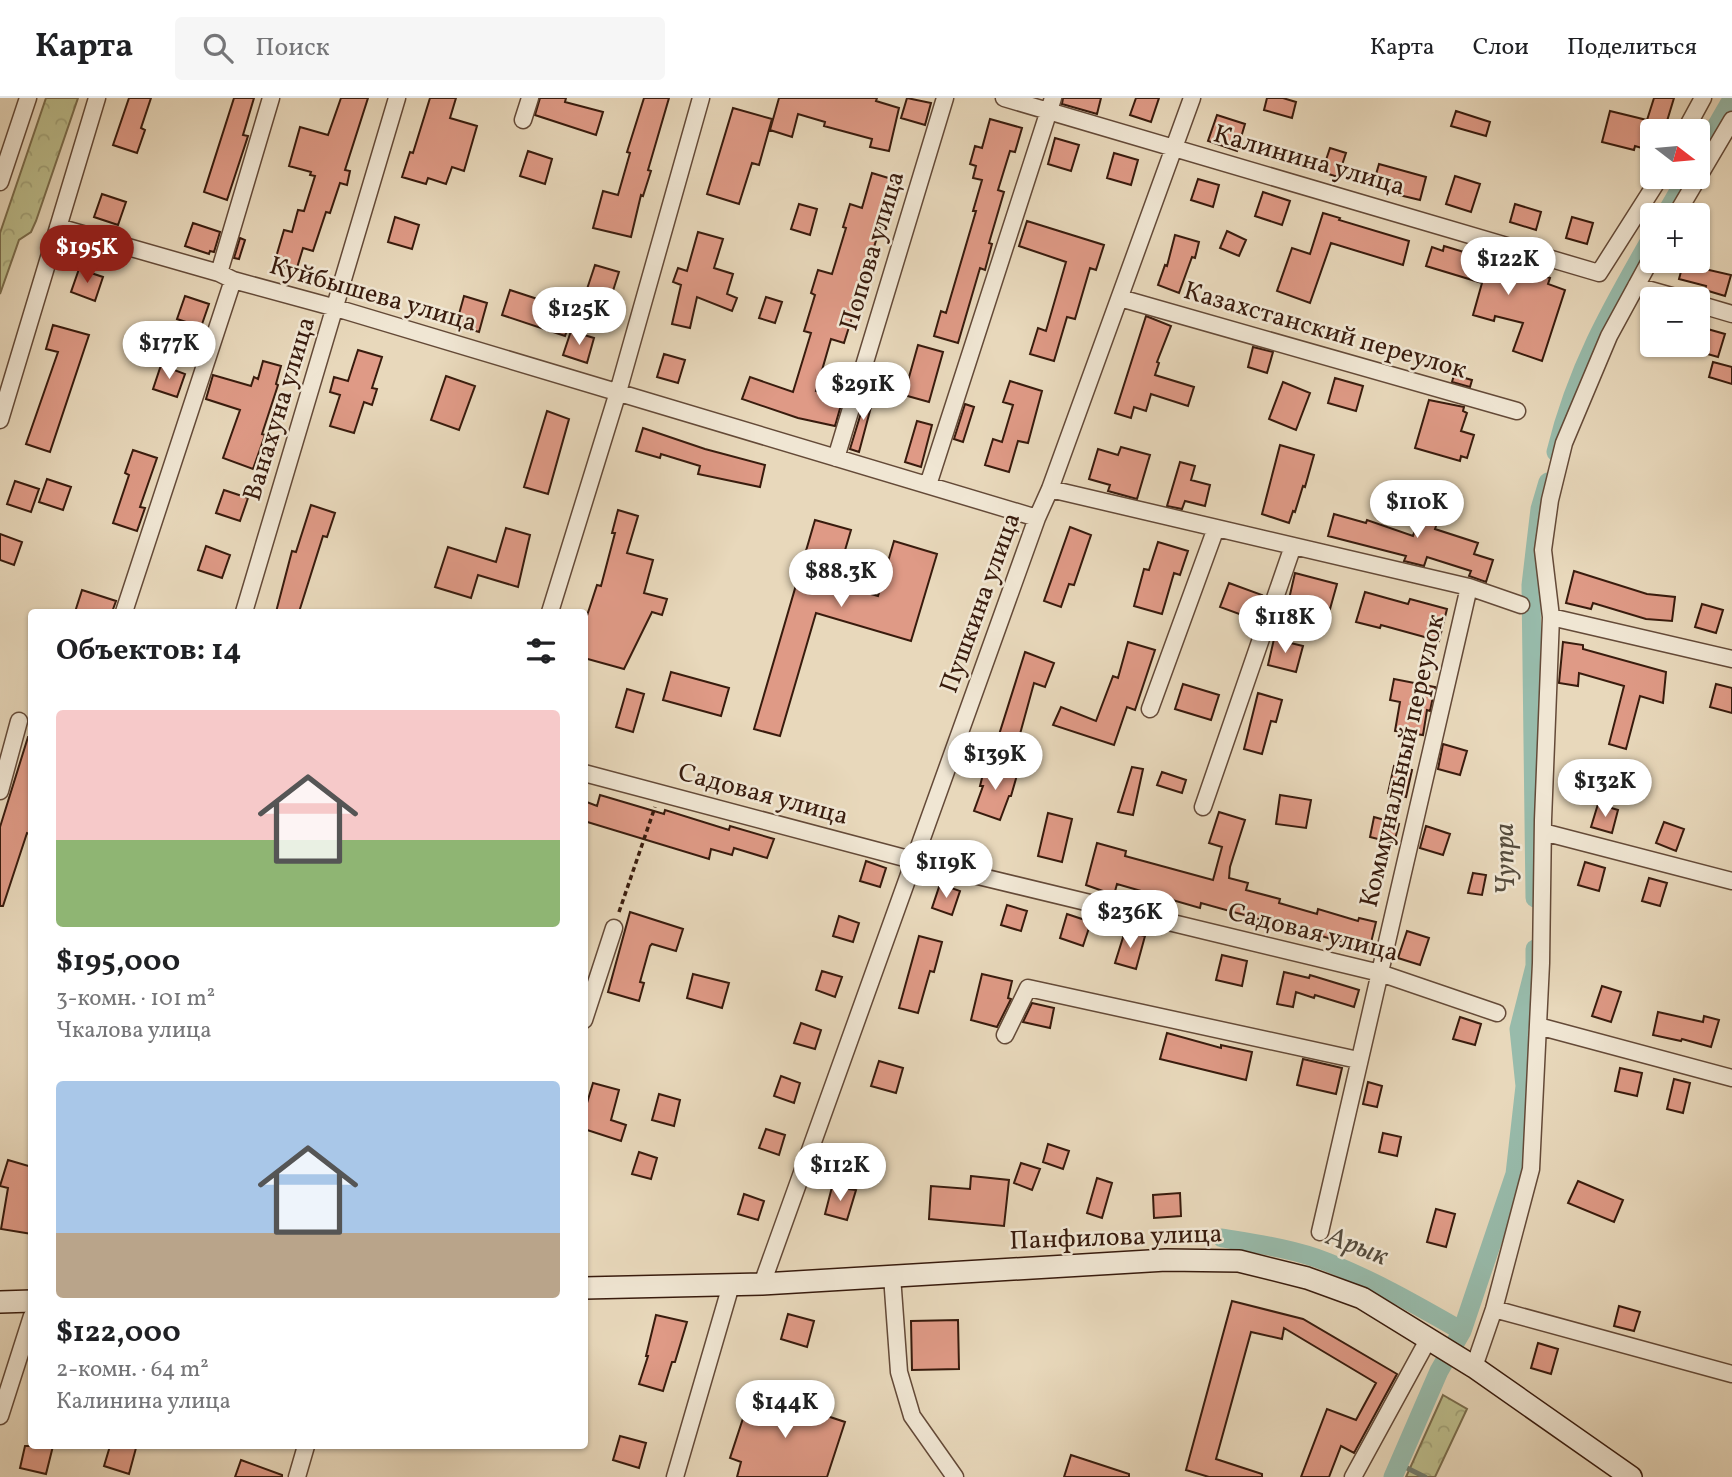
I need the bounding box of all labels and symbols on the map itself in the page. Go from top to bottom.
street label: Калинина улица [1209,116,1409,206]
north arrow [1640,119,1710,189]
street label: Попова улица [832,167,914,335]
pin: $195K [38,226,136,285]
pin: $122K [1459,238,1557,297]
street label: Куйбышева улица [265,248,481,342]
street label: Казахстанский переулок [1179,273,1471,389]
pin: $125K [530,288,628,347]
street label: Ванахуна улица [235,312,325,506]
pin: $177K [120,322,218,381]
pin: $291K [814,362,912,422]
pin: $110K [1368,480,1466,540]
street label: Пушкина улица [932,508,1030,698]
pin: $88.3K [784,550,898,609]
pin: $118K [1236,596,1334,655]
street label: Коммунальный переулок [1352,611,1454,911]
pin: $139K [946,732,1044,792]
street label: Садовая улица [674,755,852,835]
pin: $132K [1556,760,1654,819]
water label: Чупра [1486,822,1526,896]
pin: $119K [897,840,995,900]
pin: $236K [1081,890,1179,950]
street label: Садовая улица [1224,894,1402,972]
pin: $112K [791,1144,889,1203]
street label: Панфилова улица [1009,1216,1223,1260]
water label: Арык [1320,1217,1394,1277]
pin: $144K [736,1380,834,1440]

